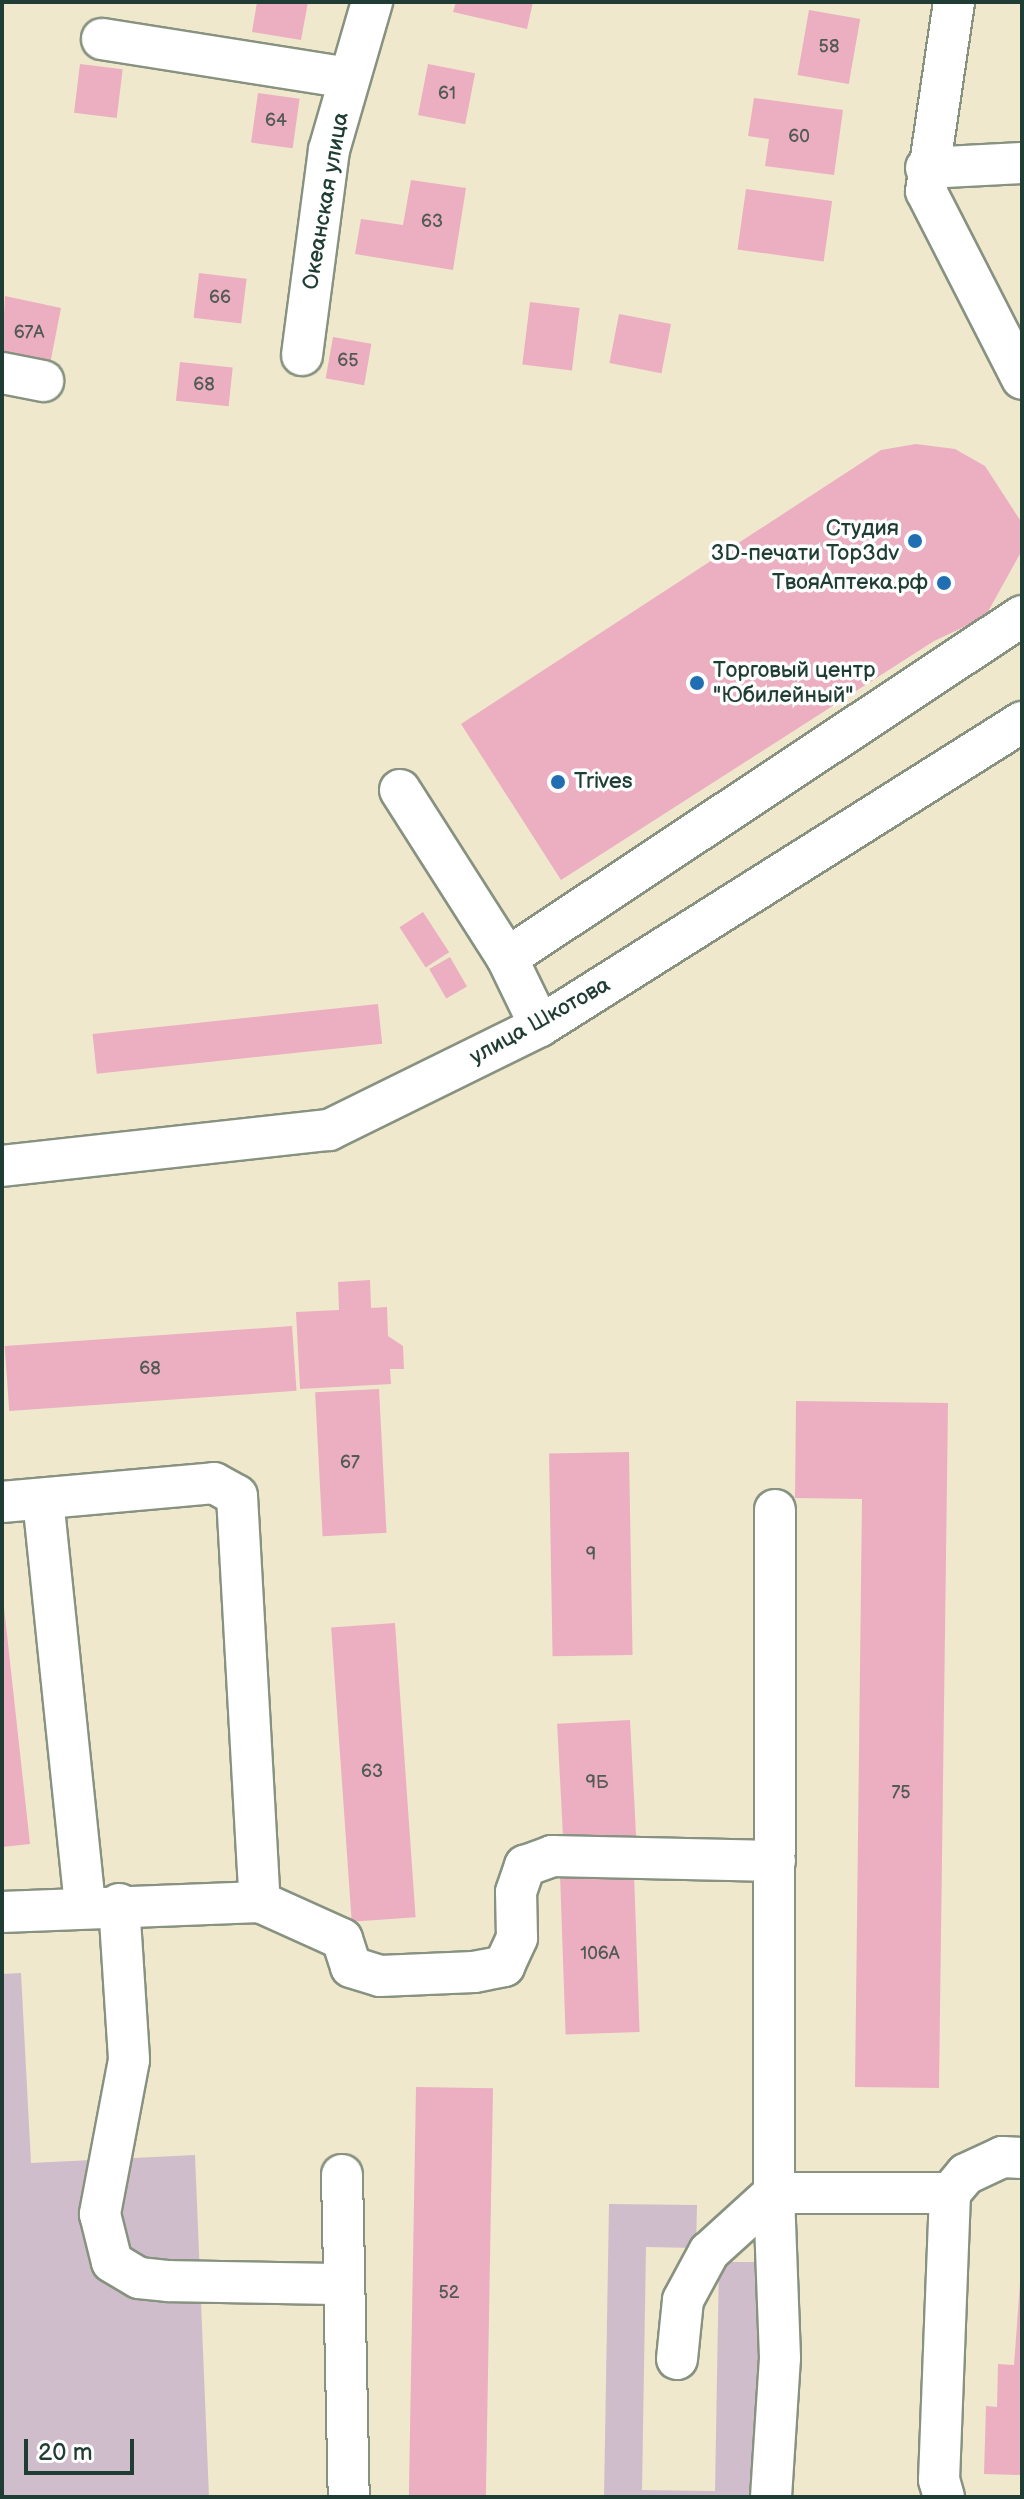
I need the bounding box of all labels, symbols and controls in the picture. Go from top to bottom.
house number: 58 [819,36,839,58]
house number: 61 [438,83,456,105]
house number: 64 [265,110,287,132]
street label: Океанская улица [297,110,355,292]
house number: 60 [788,126,810,148]
house number: 63 [421,211,443,233]
house number: 66 [209,287,231,309]
house number: 67А [14,322,44,344]
house number: 65 [337,350,359,372]
house number: 68 [193,374,215,396]
place label: Студия 3D-печати Top3dv [711,515,899,566]
marker: Студия 3D-печати Top3dv [906,532,924,550]
place label: ТвояАптека.рф [772,570,928,596]
marker: ТвояАптека.рф [935,574,953,592]
place label: Торговый центр "Юбилейный" [713,657,875,708]
marker: Торговый центр "Юбилейный" [688,674,706,692]
place label: Trives [574,769,633,795]
marker: Trives [549,773,567,791]
street label: улица Шкотова [465,972,615,1070]
house number: 68 [139,1358,161,1380]
house number: 67 [340,1452,360,1474]
house number: 9 [586,1544,596,1566]
house number: 63 [361,1761,383,1783]
house number: 9Б [586,1772,608,1794]
house number: 75 [891,1782,911,1804]
house number: 106А [580,1943,620,1965]
house number: 52 [439,2282,459,2304]
scale bar [28,2423,138,2473]
text: 20 m [38,2438,93,2467]

